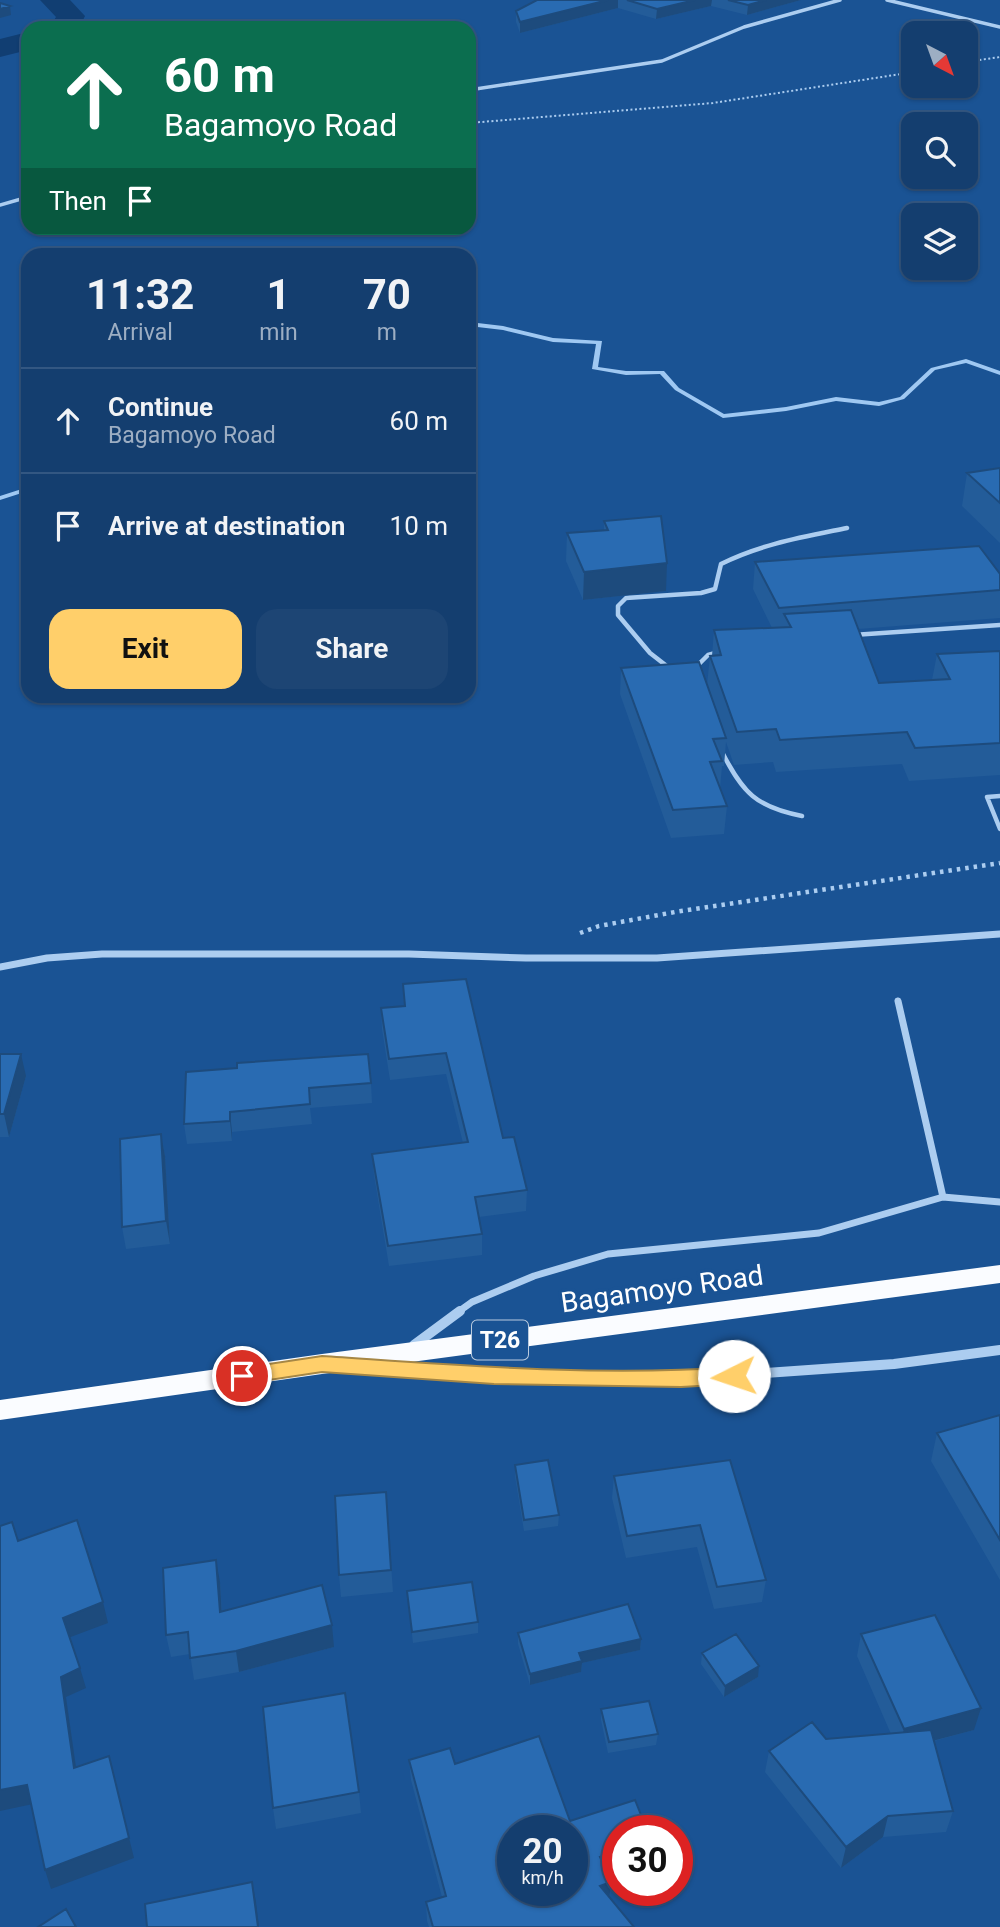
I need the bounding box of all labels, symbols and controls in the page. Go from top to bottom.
north arrow [901,21,978,98]
map controls [901,21,978,280]
text: 60 m [164,47,275,104]
icon: ahead [49,49,140,140]
text: Bagamoyo Road [164,106,397,144]
button: search [901,112,978,189]
icon: arrive [121,182,159,220]
text: Then [49,186,107,216]
button: layers [901,203,978,280]
text: 11:32 [86,270,194,319]
text: 1 [266,270,291,319]
text: 70 [363,270,411,319]
text: Arrival [108,319,173,346]
text: min [259,319,298,346]
text: m [377,319,397,346]
text: Continue [108,392,213,422]
icon: ahead [49,402,87,440]
text: 60 m [390,406,448,436]
text: Bagamoyo Road [108,422,276,449]
icon: arrive [49,507,87,545]
text: Arrive at destination [108,511,345,541]
text: 10 m [390,511,448,541]
button: Exit [49,609,242,689]
button: Share [256,609,448,689]
street label: Bagamoyo Road [559,1258,765,1320]
road number: T26 [472,1320,528,1359]
position arrow [697,1339,771,1413]
pin [212,1346,272,1406]
icon: arrive [223,1357,261,1395]
speed limit sign: 30 [602,1815,693,1906]
text: 20 [522,1831,563,1872]
text: km/h [521,1867,564,1888]

